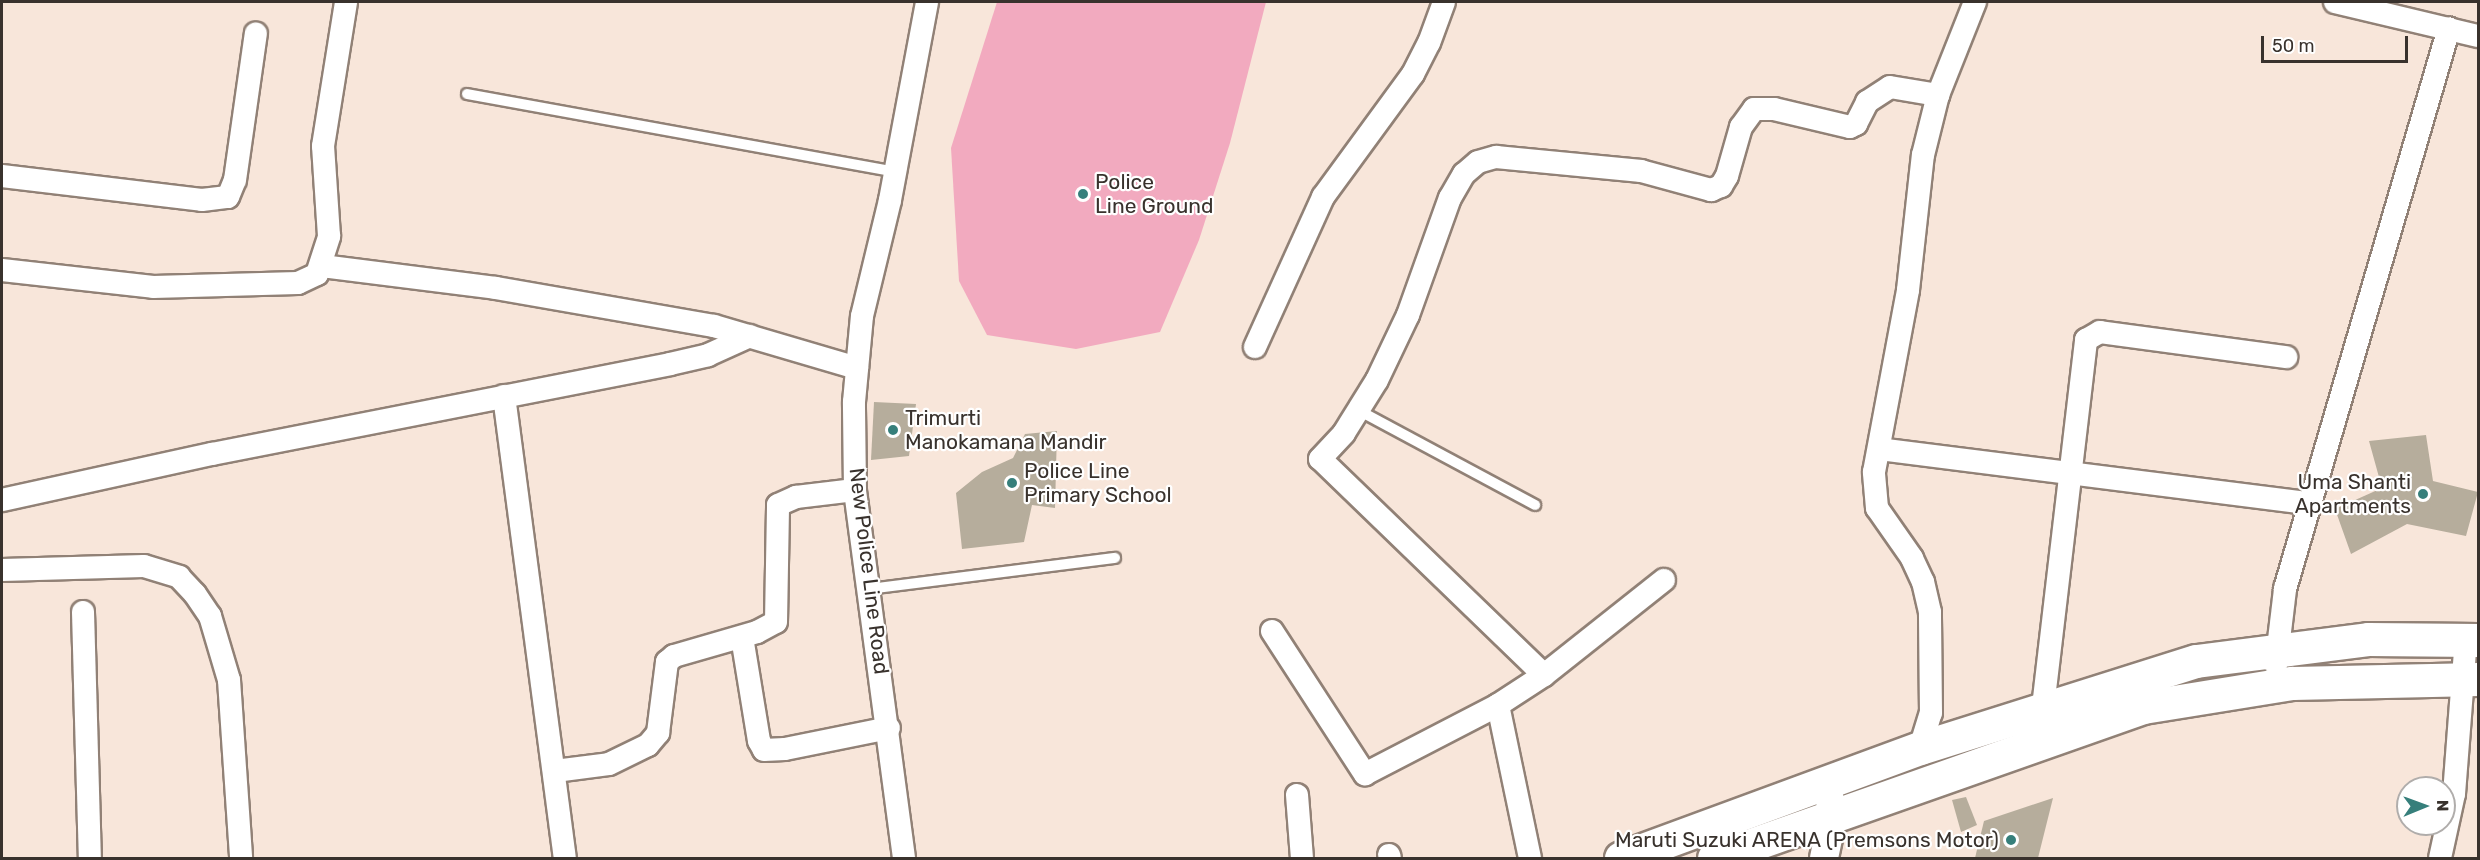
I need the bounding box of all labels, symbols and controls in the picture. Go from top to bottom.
scale bar [2264,24,2411,62]
text: 50 m [2272,35,2315,57]
place label: Police Line Ground [1095,169,1214,219]
marker: Police Line Ground [1076,187,1090,201]
place label: Trimurti Manokamana Mandir [905,405,1107,455]
marker: Trimurti Manokamana Mandir [886,423,900,437]
place label: Police Line Primary School [1024,458,1172,508]
street label: New Police Line Road [844,466,894,676]
place label: Uma Shanti Apartments [2295,469,2411,519]
marker: Police Line Primary School [1005,476,1019,490]
marker: Uma Shanti Apartments [2416,487,2430,501]
north arrow [2396,776,2456,836]
text: N [2433,800,2452,812]
place label: Maruti Suzuki ARENA (Premsons Motor) [1614,827,1999,853]
marker: Maruti Suzuki ARENA (Premsons Motor) [2004,833,2018,847]

